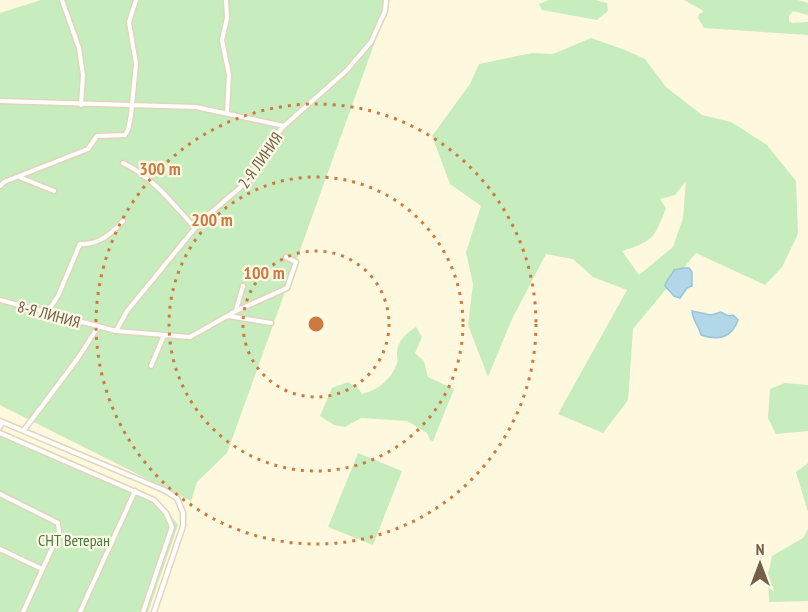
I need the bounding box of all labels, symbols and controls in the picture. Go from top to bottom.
street label: 2-Я ЛИНИЯ [233,128,287,192]
text: 300 m [139,157,181,180]
text: 200 m [191,208,233,231]
text: 100 m [243,261,285,284]
street label: 8-Я ЛИНИЯ [15,296,83,332]
centre of rings [306,314,326,334]
park label: СНТ Ветеран [38,530,110,550]
north arrow [730,534,790,594]
text: N [756,539,764,559]

